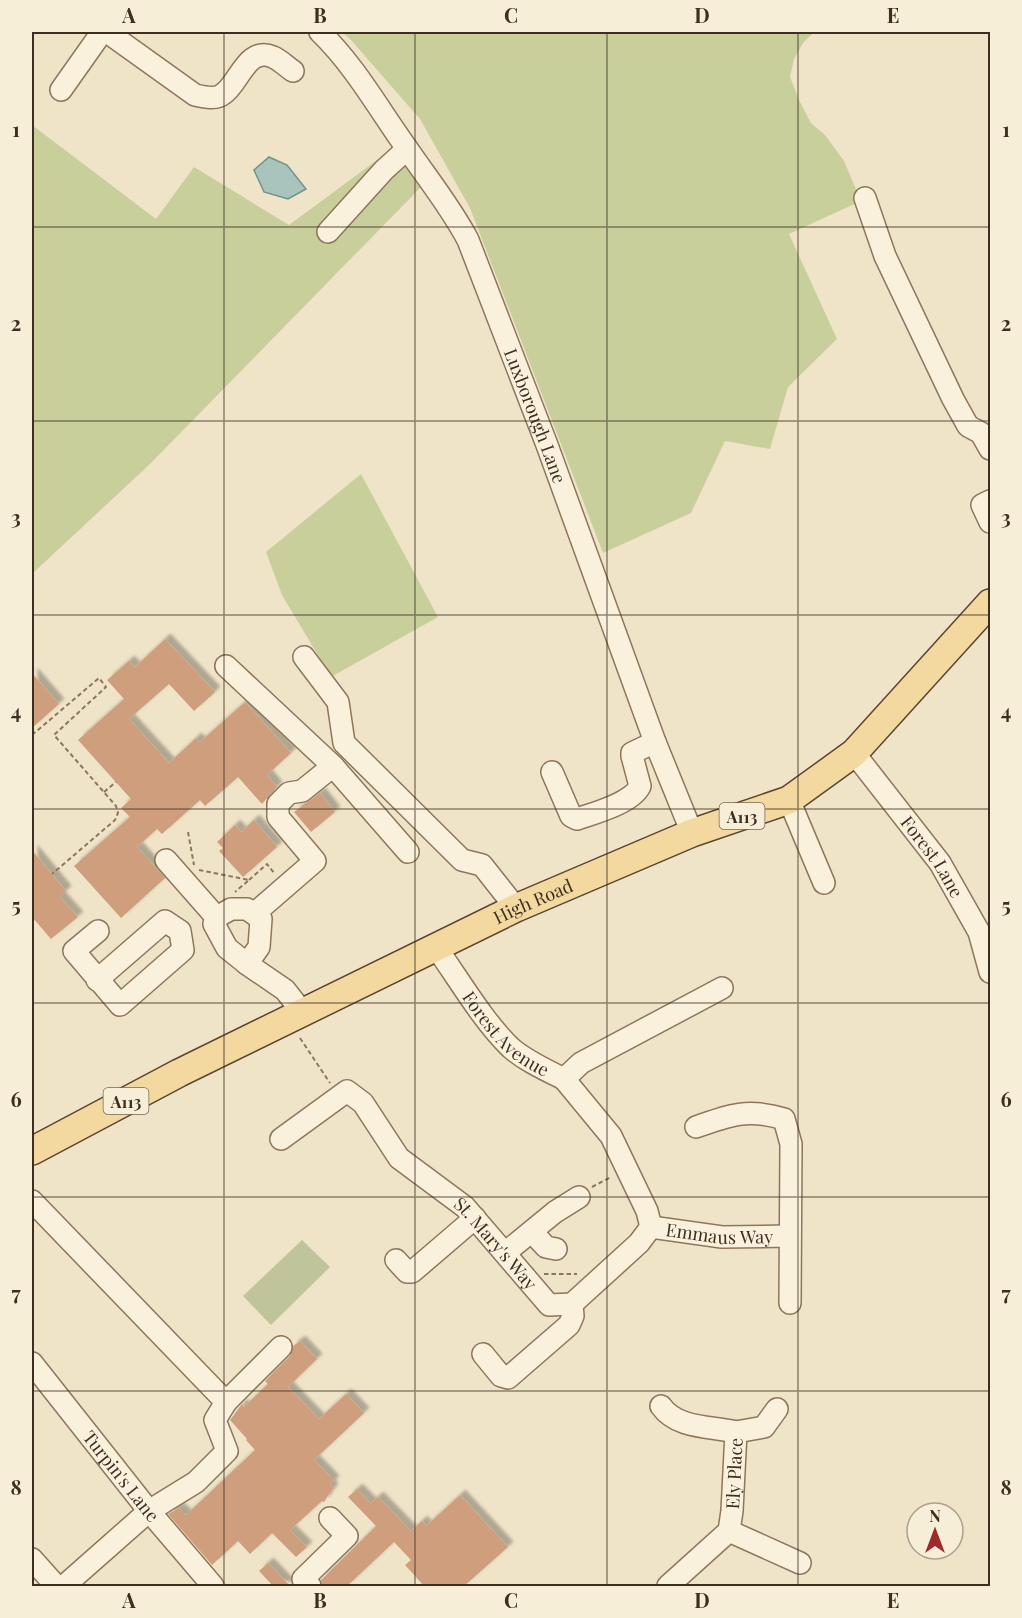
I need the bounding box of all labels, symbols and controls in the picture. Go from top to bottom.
text: A [121,1,136,28]
text: B [313,1,327,28]
text: C [504,1,518,28]
text: D [694,1,710,28]
text: E [887,1,899,28]
text: 1 [12,115,20,142]
text: 1 [1002,115,1010,142]
text: 2 [11,309,21,336]
text: 2 [1001,309,1011,336]
street label: Luxborough Lane [499,345,572,487]
text: 3 [11,503,21,530]
text: 3 [1001,503,1011,530]
text: 4 [11,697,21,724]
text: 4 [1001,697,1011,724]
road number: A113 [720,803,764,829]
street label: Forest Lane [896,811,969,902]
street label: High Road [489,873,577,929]
text: 5 [11,891,21,918]
text: 5 [1001,891,1011,918]
street label: Forest Avenue [457,986,553,1082]
text: 6 [10,1085,22,1112]
text: 6 [1000,1085,1012,1112]
road number: A113 [104,1088,148,1114]
street label: St. Mary's Way [450,1191,543,1295]
street label: Emmaus Way [664,1217,773,1249]
text: 7 [11,1279,21,1306]
text: 7 [1001,1279,1011,1306]
street label: Turpin's Lane [78,1425,165,1527]
street label: Ely Place [720,1437,748,1510]
text: 8 [10,1473,22,1500]
text: 8 [1000,1473,1012,1500]
north arrow [905,1501,965,1561]
text: N [929,1505,941,1526]
text: A [121,1586,136,1613]
text: B [313,1586,327,1613]
text: C [504,1586,518,1613]
text: D [694,1586,710,1613]
text: E [887,1586,899,1613]

